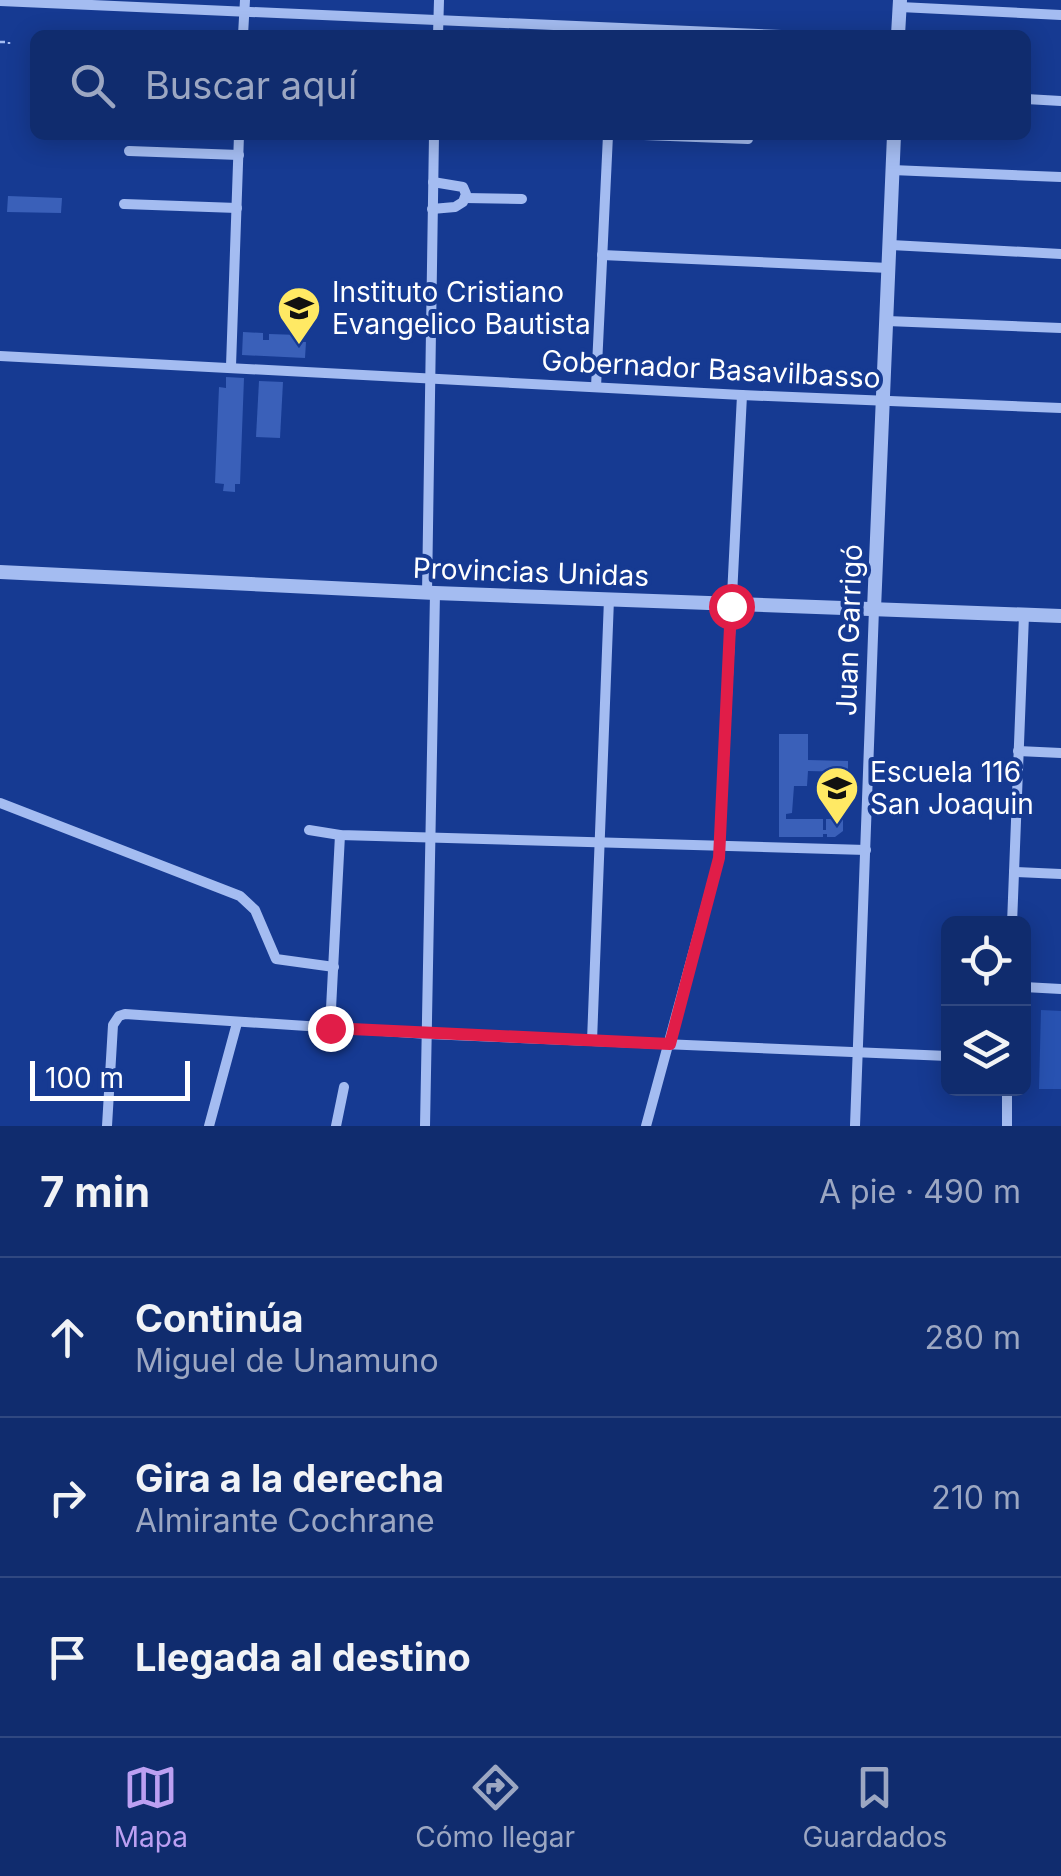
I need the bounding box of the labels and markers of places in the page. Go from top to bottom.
place label: Instituto Cristiano Evangelico Bautista [332,275,591,341]
school or university icon: Instituto Cristiano Evangelico Bautista [276,285,322,346]
place label: Escuela 116 San Joaquin [870,755,1034,821]
school or university icon: Escuela 116 San Joaquin [814,765,860,826]

